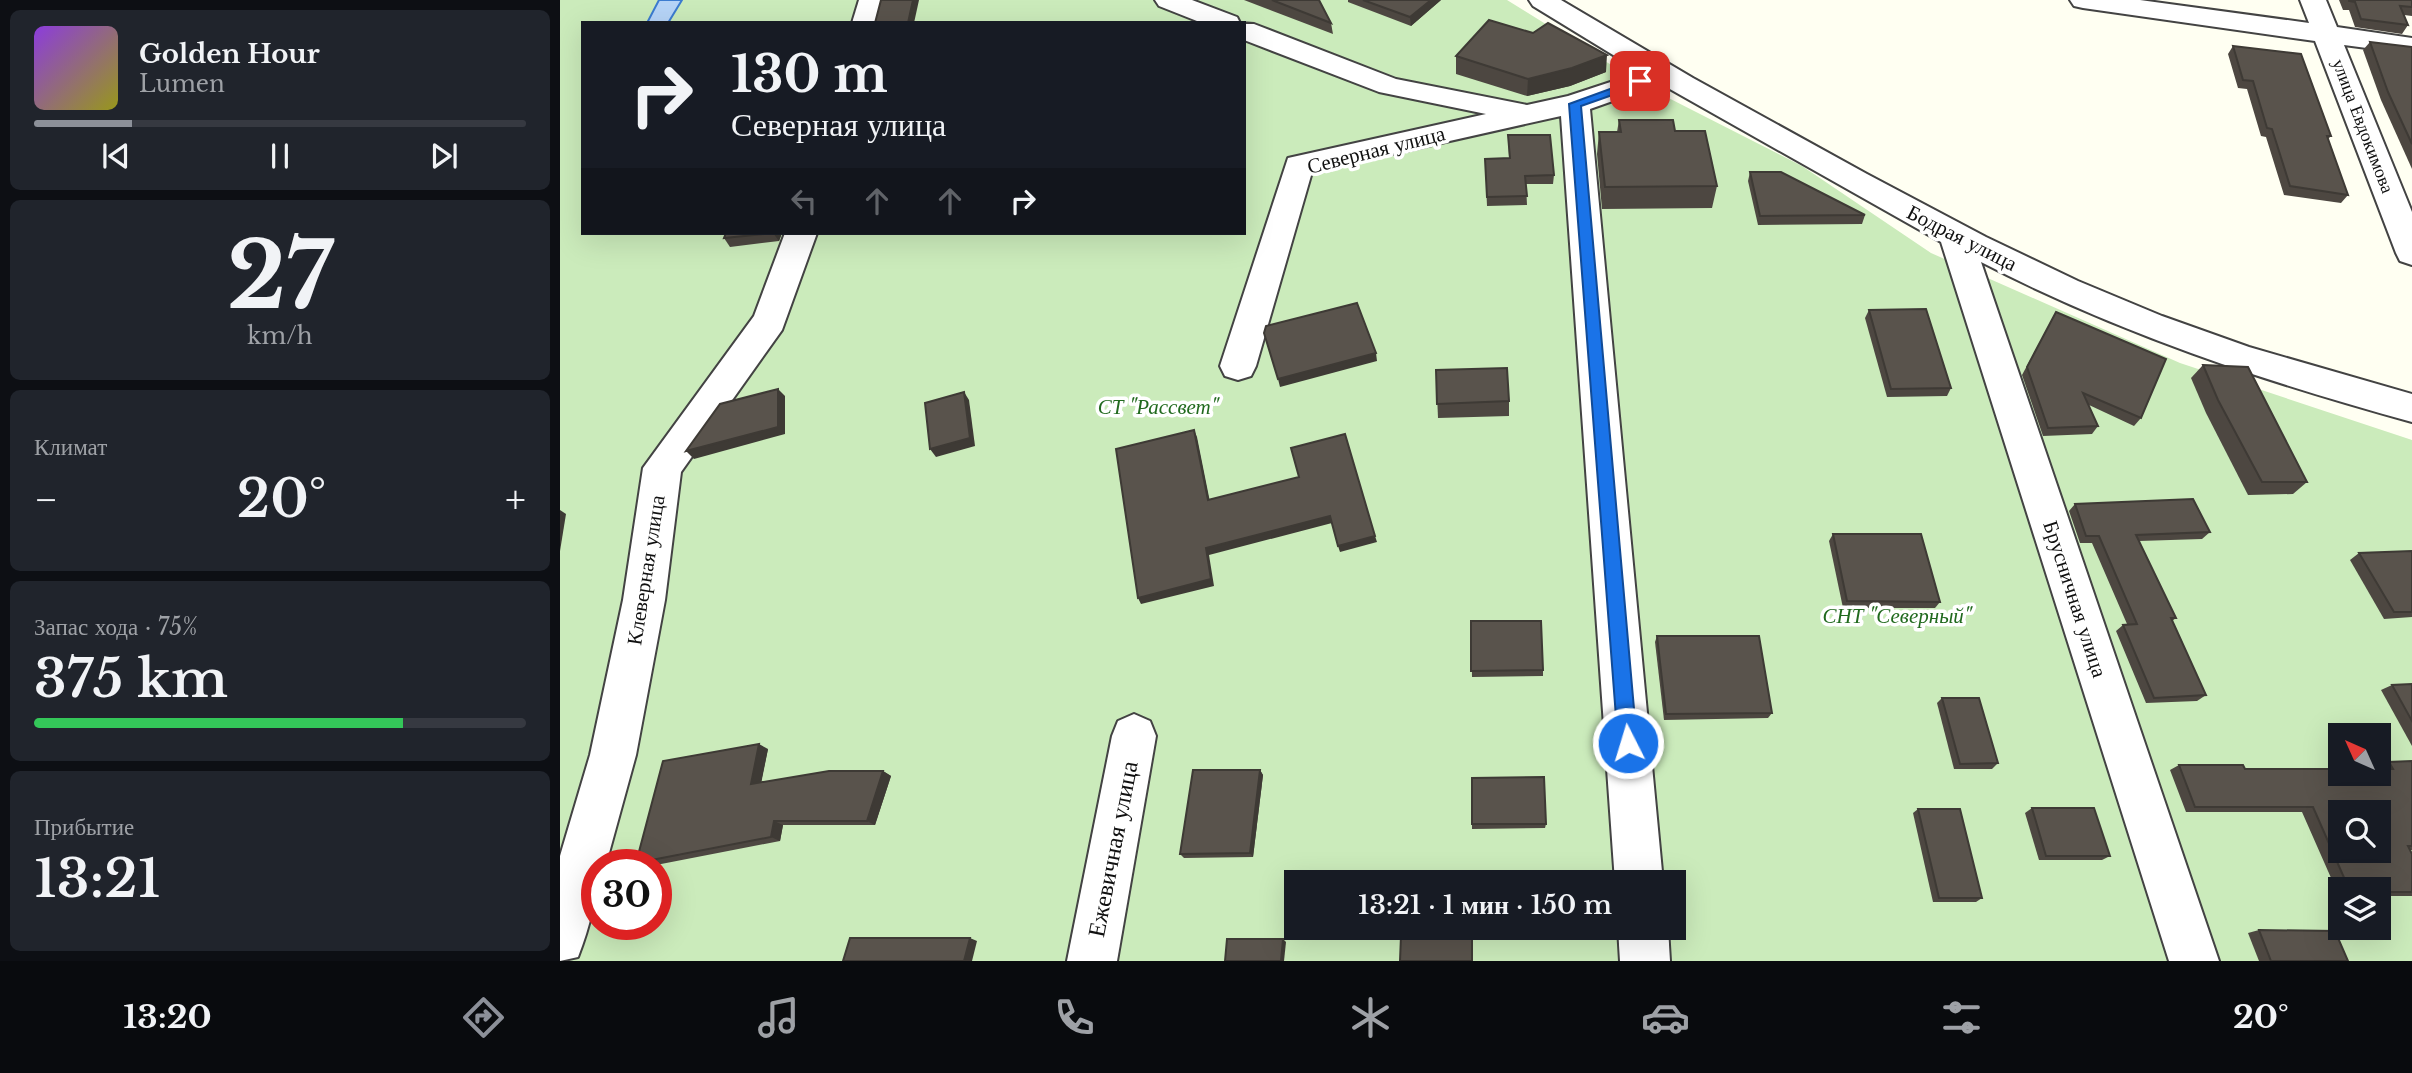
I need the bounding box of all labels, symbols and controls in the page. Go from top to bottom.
text: Golden Hour [139,38,320,70]
text: 130 m [731,44,888,105]
icon: right [616,49,707,140]
pin [1610,51,1670,111]
street label: улица Евдокимова [2327,56,2399,196]
icon: arrive [1621,62,1659,100]
text: Lumen [139,70,225,98]
text: Северная улица [731,105,946,145]
street label: Северная улица [1304,120,1448,180]
icon: previous [97,137,135,175]
icon: pause [261,137,299,175]
icon: next [425,137,463,175]
icon: left [785,182,823,220]
icon: ahead [858,182,896,220]
icon: ahead [931,182,969,220]
icon: right [1004,182,1042,220]
street label: Бодрая улица [1903,199,2022,277]
text: 27 [227,220,333,333]
text: km/h [247,322,313,350]
park label: СТ "Рассвет" [1098,394,1220,420]
text: Климат [34,433,107,461]
text: 20° [237,467,326,531]
text: − [34,476,58,523]
text: + [505,476,526,523]
street label: Клеверная улица [621,492,671,647]
street label: Брусничная улица [2037,517,2113,681]
park label: СНТ "Северный" [1823,603,1973,629]
text: Запас хода · 75% [34,613,198,641]
text: 375 km [34,647,228,711]
position arrow [1591,706,1665,780]
north arrow [2328,723,2390,786]
map controls [2328,723,2391,940]
street label: Ежевичная улица [1081,758,1144,939]
button: search [2328,800,2391,863]
text: Прибытие [34,813,134,841]
text: 13:21 [34,847,160,911]
speed limit sign: 30 [581,849,672,940]
button: layers [2328,877,2391,940]
text: 13:21 · 1 мин · 150 m [1358,889,1612,921]
icon: directions [459,993,508,1042]
icon: music [754,993,803,1042]
icon: phone [1050,993,1099,1042]
icon: climate [1346,993,1395,1042]
icon: car [1641,993,1690,1042]
icon: filters [1937,993,1986,1042]
text: 13:20 [123,997,212,1037]
text: 20° [2233,997,2289,1037]

